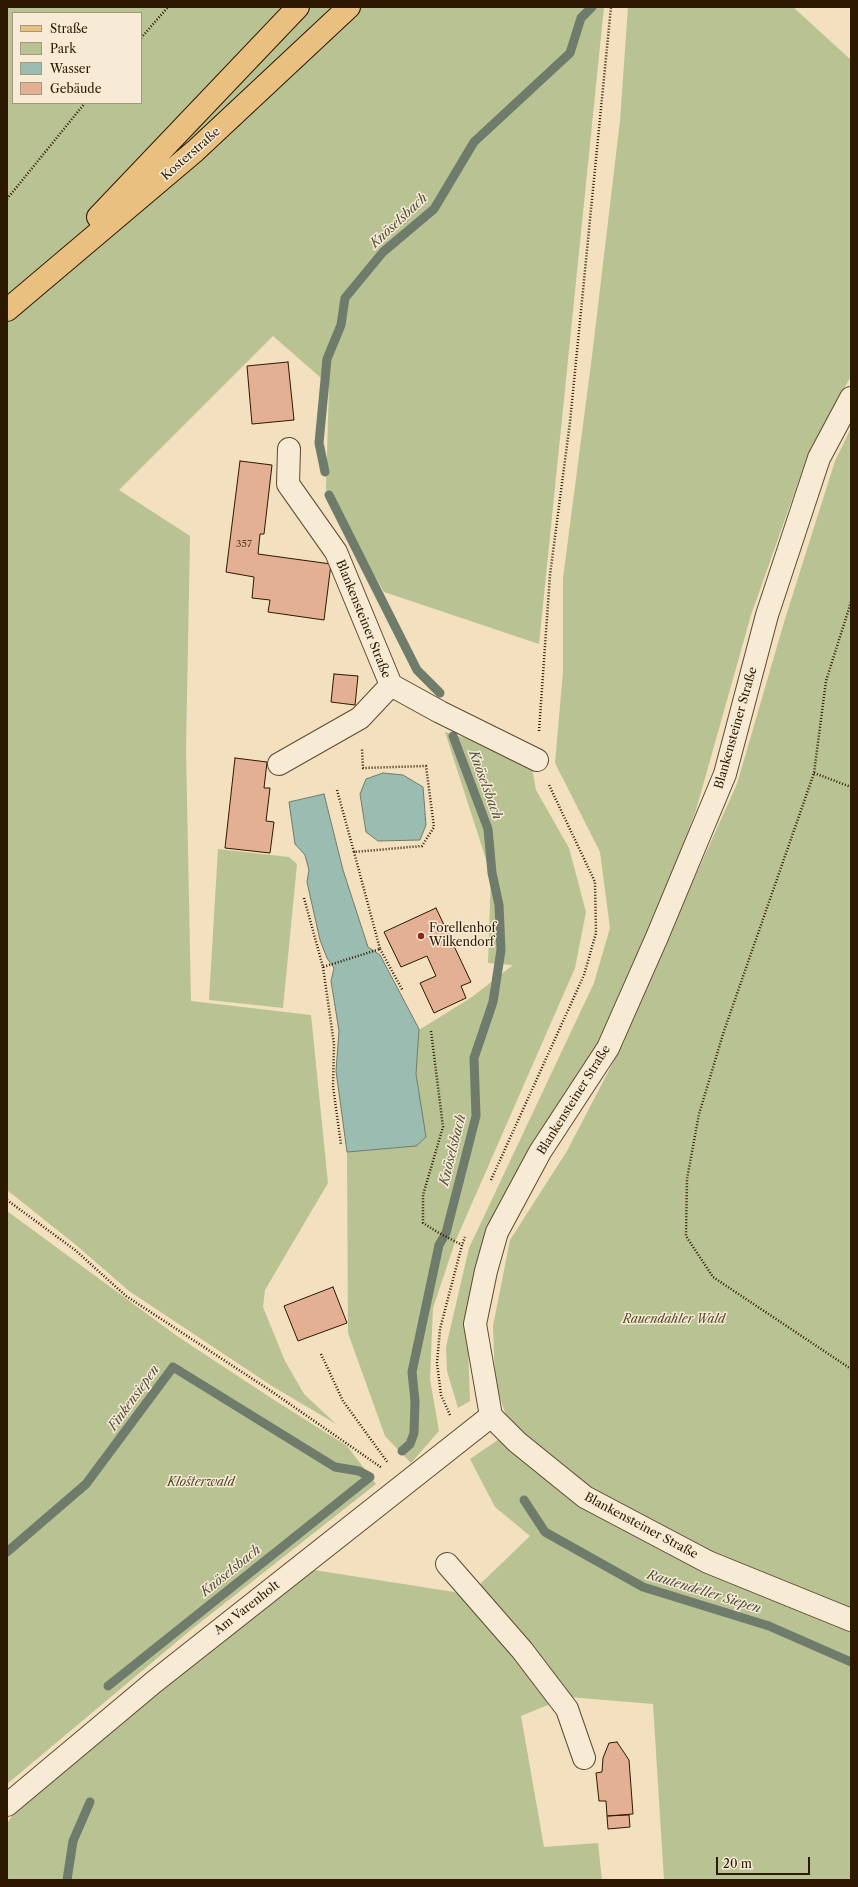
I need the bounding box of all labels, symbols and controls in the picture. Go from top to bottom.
legend [12,12,142,104]
text: Straße [50,21,88,36]
text: Park [50,41,76,56]
text: Wasser [50,61,91,76]
text: Gebäude [50,81,101,96]
street label: Kosterstraße [159,125,223,183]
water label: Knöselsbach [367,191,431,251]
house number: 357 [236,538,252,550]
street label: Blankensteiner Straße [333,558,393,680]
street label: Blankensteiner Straße [712,665,760,791]
water label: Knöselsbach [465,748,505,822]
place label: Forellenhof Wilkendorf [429,922,496,950]
marker: Forellenhof Wilkendorf [416,931,426,941]
street label: Blankensteiner Straße [534,1043,614,1157]
water label: Knöselsbach [437,1113,469,1187]
park label: Rauendahler Wald [623,1313,725,1327]
water label: Finkensiepen [105,1362,163,1434]
park label: Klosterwald [167,1476,235,1490]
street label: Blankensteiner Straße [582,1490,700,1562]
water label: Knöselsbach [198,1542,264,1600]
water label: Rautendeller Siepen [645,1567,763,1617]
street label: Am Varenholt [211,1578,283,1638]
scale bar [718,1849,812,1875]
text: 20 m [723,1856,752,1871]

